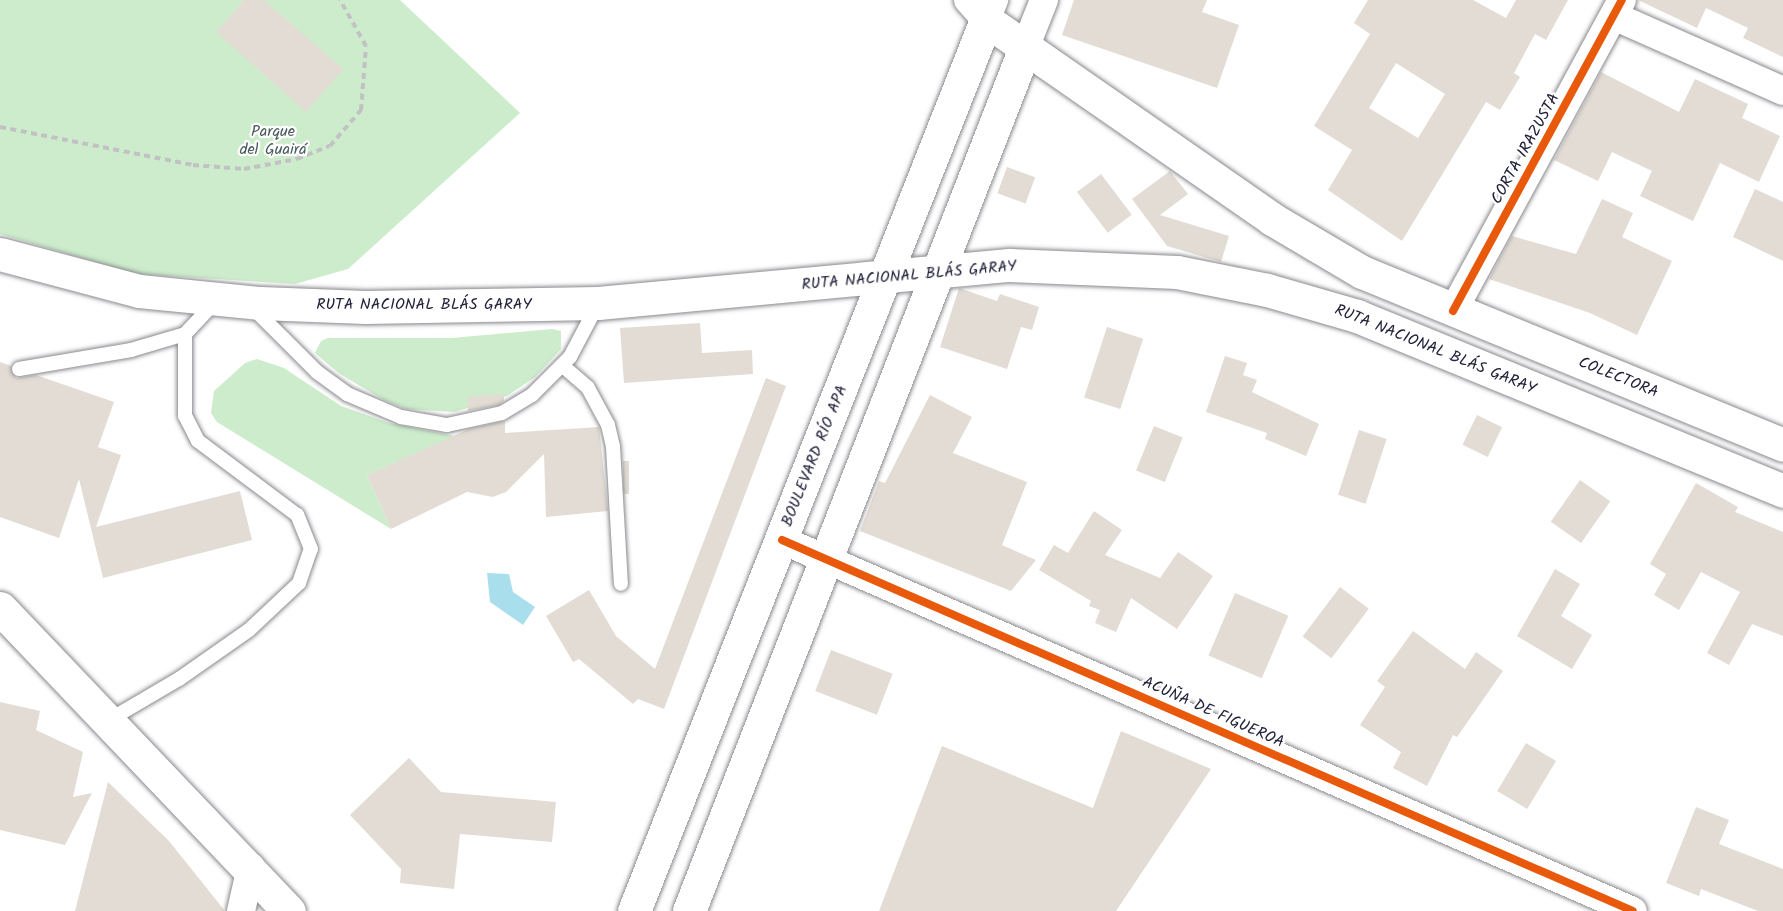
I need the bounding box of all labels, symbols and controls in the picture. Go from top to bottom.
street label: CORTA IRAZUSTA [1488,90,1564,208]
park label: Parque del Guairá [239,122,307,160]
street label: RUTA NACIONAL BLÁS GARAY [801,257,1017,295]
street label: RUTA NACIONAL BLÁS GARAY [316,295,532,315]
street label: RUTA NACIONAL BLÁS GARAY [1331,301,1539,399]
street label: COLECTORA [1575,353,1661,403]
street label: BOULEVARD RÍO APA [778,383,852,529]
street label: ACUÑA DE FIGUEROA [1139,673,1287,753]

